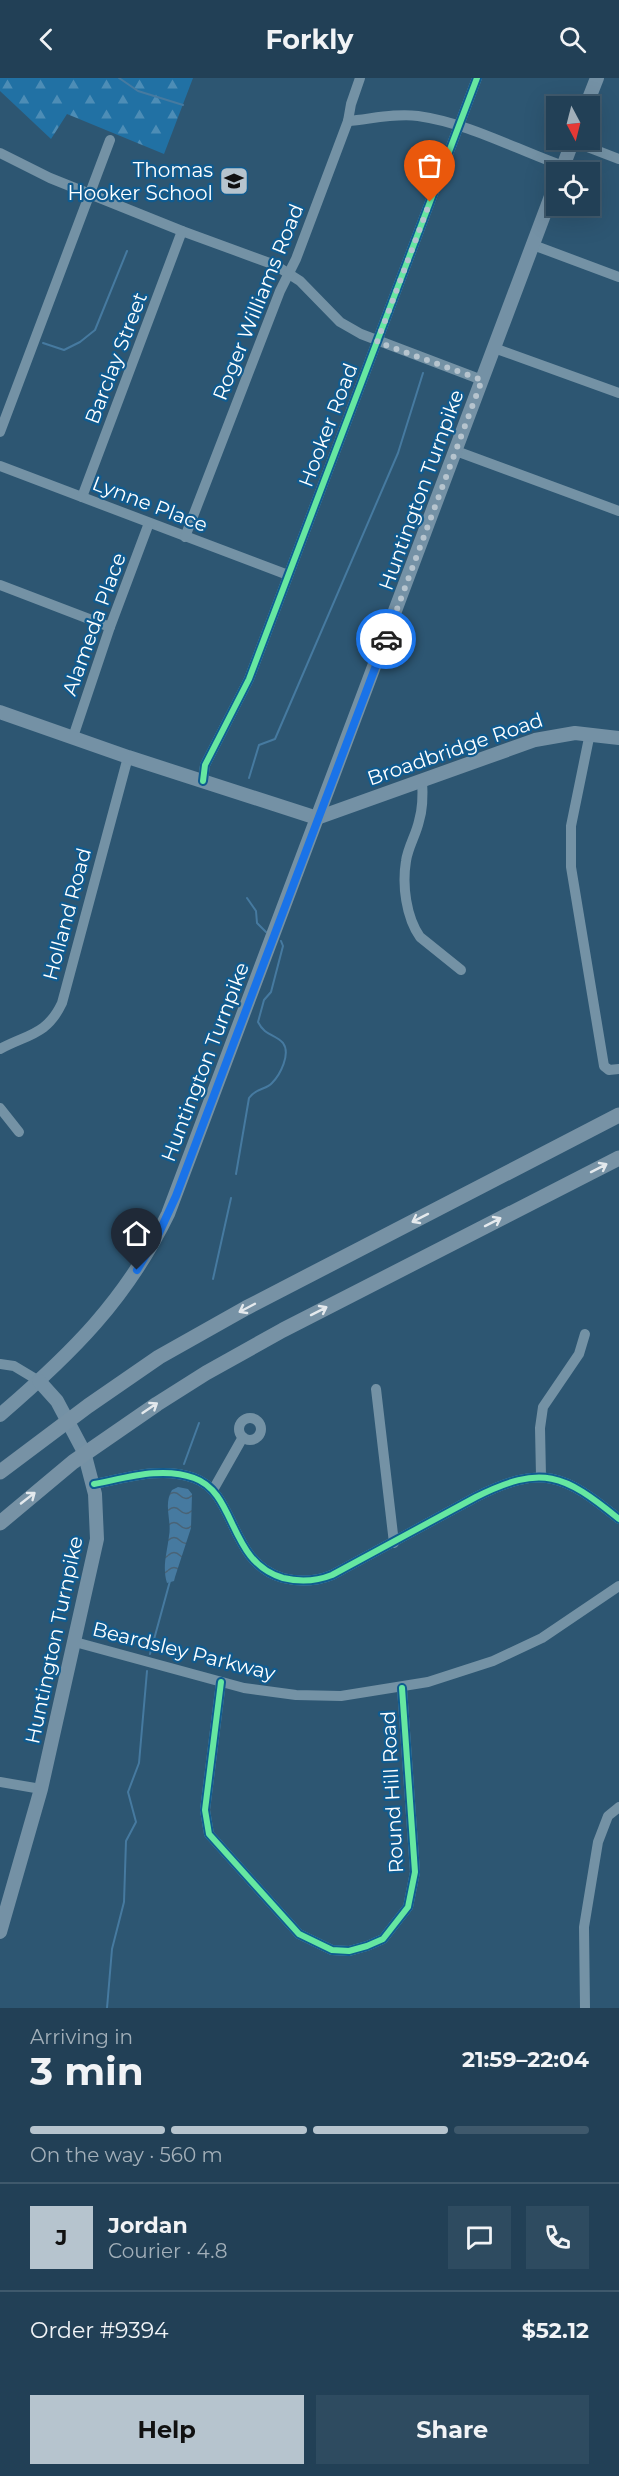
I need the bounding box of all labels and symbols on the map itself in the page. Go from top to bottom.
north arrow [546,96,600,150]
pin [404,140,455,202]
place label: Thomas Hooker School [67,158,213,205]
school or university icon: Thomas Hooker School [218,165,250,197]
street label: Roger Williams Road [208,200,308,404]
street label: Barclay Street [80,289,152,427]
street label: Hooker Road [293,360,363,490]
street label: Huntington Turnpike [374,386,468,594]
street label: Lynne Place [89,471,211,537]
street label: Alameda Place [57,549,131,699]
courier [356,609,416,669]
street label: Broadbridge Road [364,708,546,790]
street label: Holland Road [38,845,96,983]
street label: Huntington Turnpike [156,959,254,1165]
one-way arrow [589,1162,607,1173]
pin [111,1208,162,1270]
one-way arrow [411,1212,429,1224]
one-way arrow [483,1216,501,1227]
one-way arrow [238,1303,256,1314]
one-way arrow [310,1305,328,1317]
one-way arrow [142,1402,158,1414]
one-way arrow [20,1492,36,1505]
street label: Huntington Turnpike [20,1534,88,1746]
street label: Beardsley Parkway [90,1617,278,1685]
street label: Round Hill Road [376,1710,408,1874]

